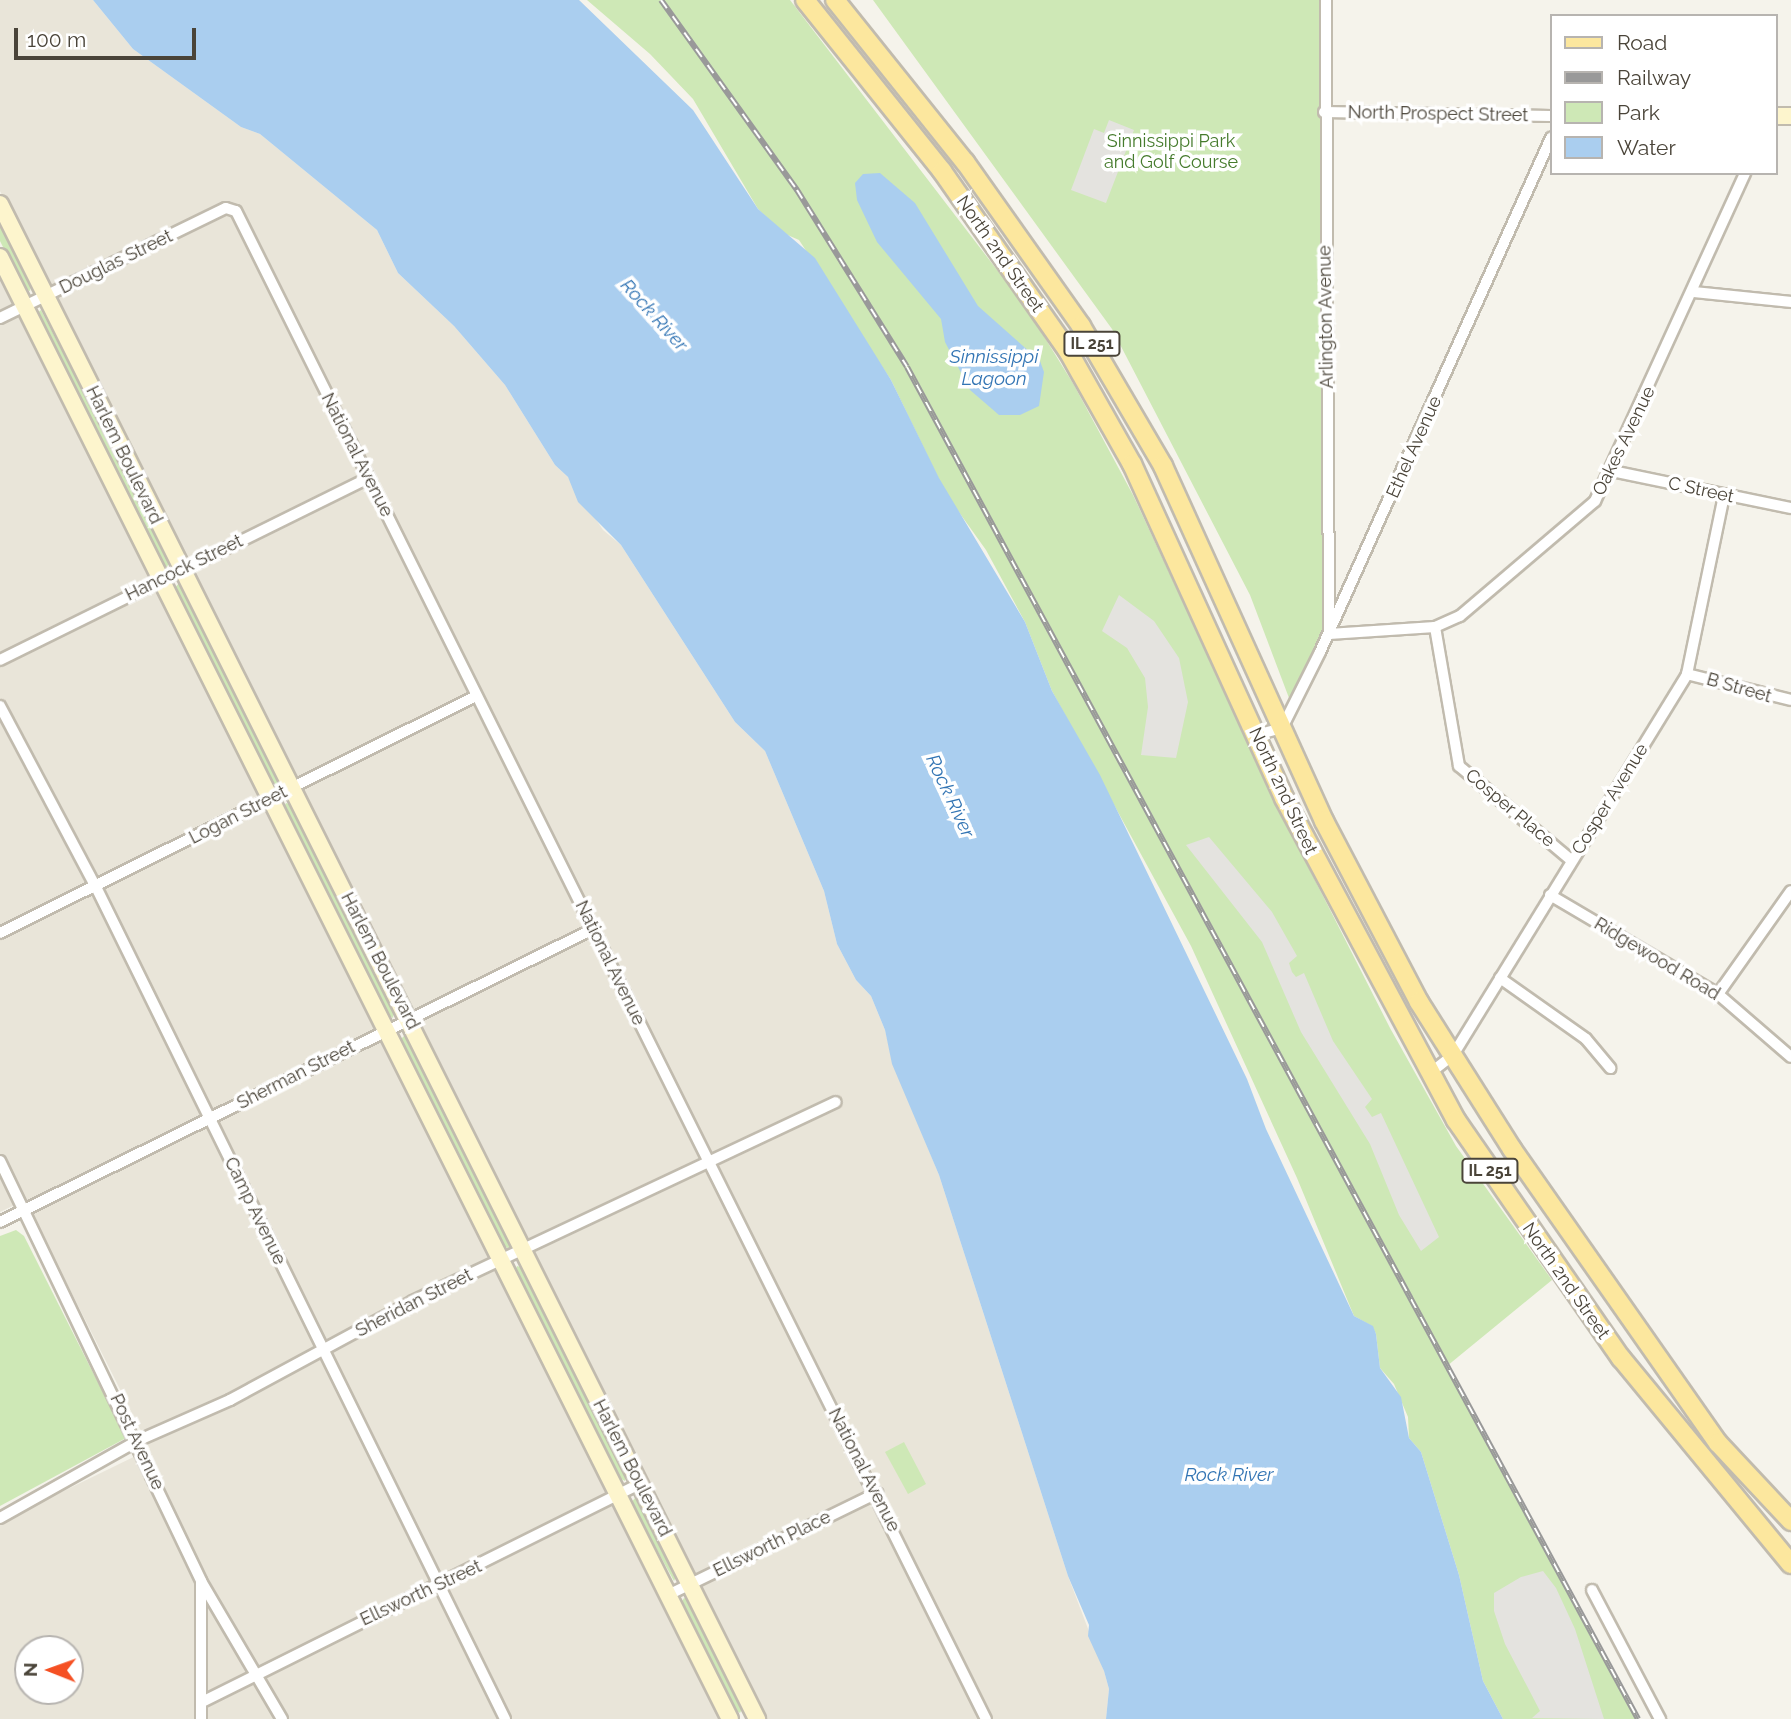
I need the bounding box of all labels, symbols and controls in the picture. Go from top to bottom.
scale bar [18,14,200,58]
legend [1550,14,1777,175]
text: 100 m [27,27,86,52]
text: Road [1617,30,1667,55]
text: Railway [1617,65,1691,90]
text: Park [1617,100,1660,125]
street label: North Prospect Street [1348,102,1528,126]
park label: Sinnissippi Park and Golf Course [1104,131,1238,174]
text: Water [1617,135,1676,160]
street label: North 2nd Street [952,192,1048,316]
street label: Douglas Street [56,225,176,299]
street label: Arlington Avenue [1314,245,1338,389]
water label: Rock River [616,274,692,356]
road number: IL 251 [1062,332,1122,356]
water label: Sinnissippi Lagoon [950,346,1038,390]
street label: Harlem Boulevard [81,382,167,528]
street label: Oakes Avenue [1588,383,1660,499]
street label: National Avenue [316,389,398,521]
street label: Ethel Avenue [1382,392,1446,502]
street label: C Street [1666,472,1736,508]
street label: Hancock Street [122,530,246,606]
street label: B Street [1704,668,1774,708]
street label: North 2nd Street [1244,724,1322,858]
street label: Cosper Avenue [1567,739,1653,859]
water label: Rock River [921,751,979,841]
street label: Cosper Place [1461,764,1559,852]
street label: Logan Street [185,781,291,849]
street label: Harlem Boulevard [336,889,424,1033]
street label: National Avenue [570,897,650,1029]
street label: Ridgewood Road [1590,913,1724,1005]
street label: Sherman Street [233,1036,359,1114]
street label: Camp Avenue [220,1153,290,1269]
road number: IL 251 [1460,1158,1520,1184]
street label: North 2nd Street [1518,1219,1614,1343]
street label: Sheridan Street [352,1264,476,1342]
street label: Post Avenue [105,1390,169,1494]
street label: Harlem Boulevard [588,1396,676,1540]
street label: National Avenue [823,1404,905,1536]
water label: Rock River [1184,1464,1274,1486]
street label: Ellsworth Place [710,1506,834,1582]
street label: Ellsworth Street [357,1555,485,1631]
north arrow [14,1635,84,1705]
text: N [19,1662,41,1677]

